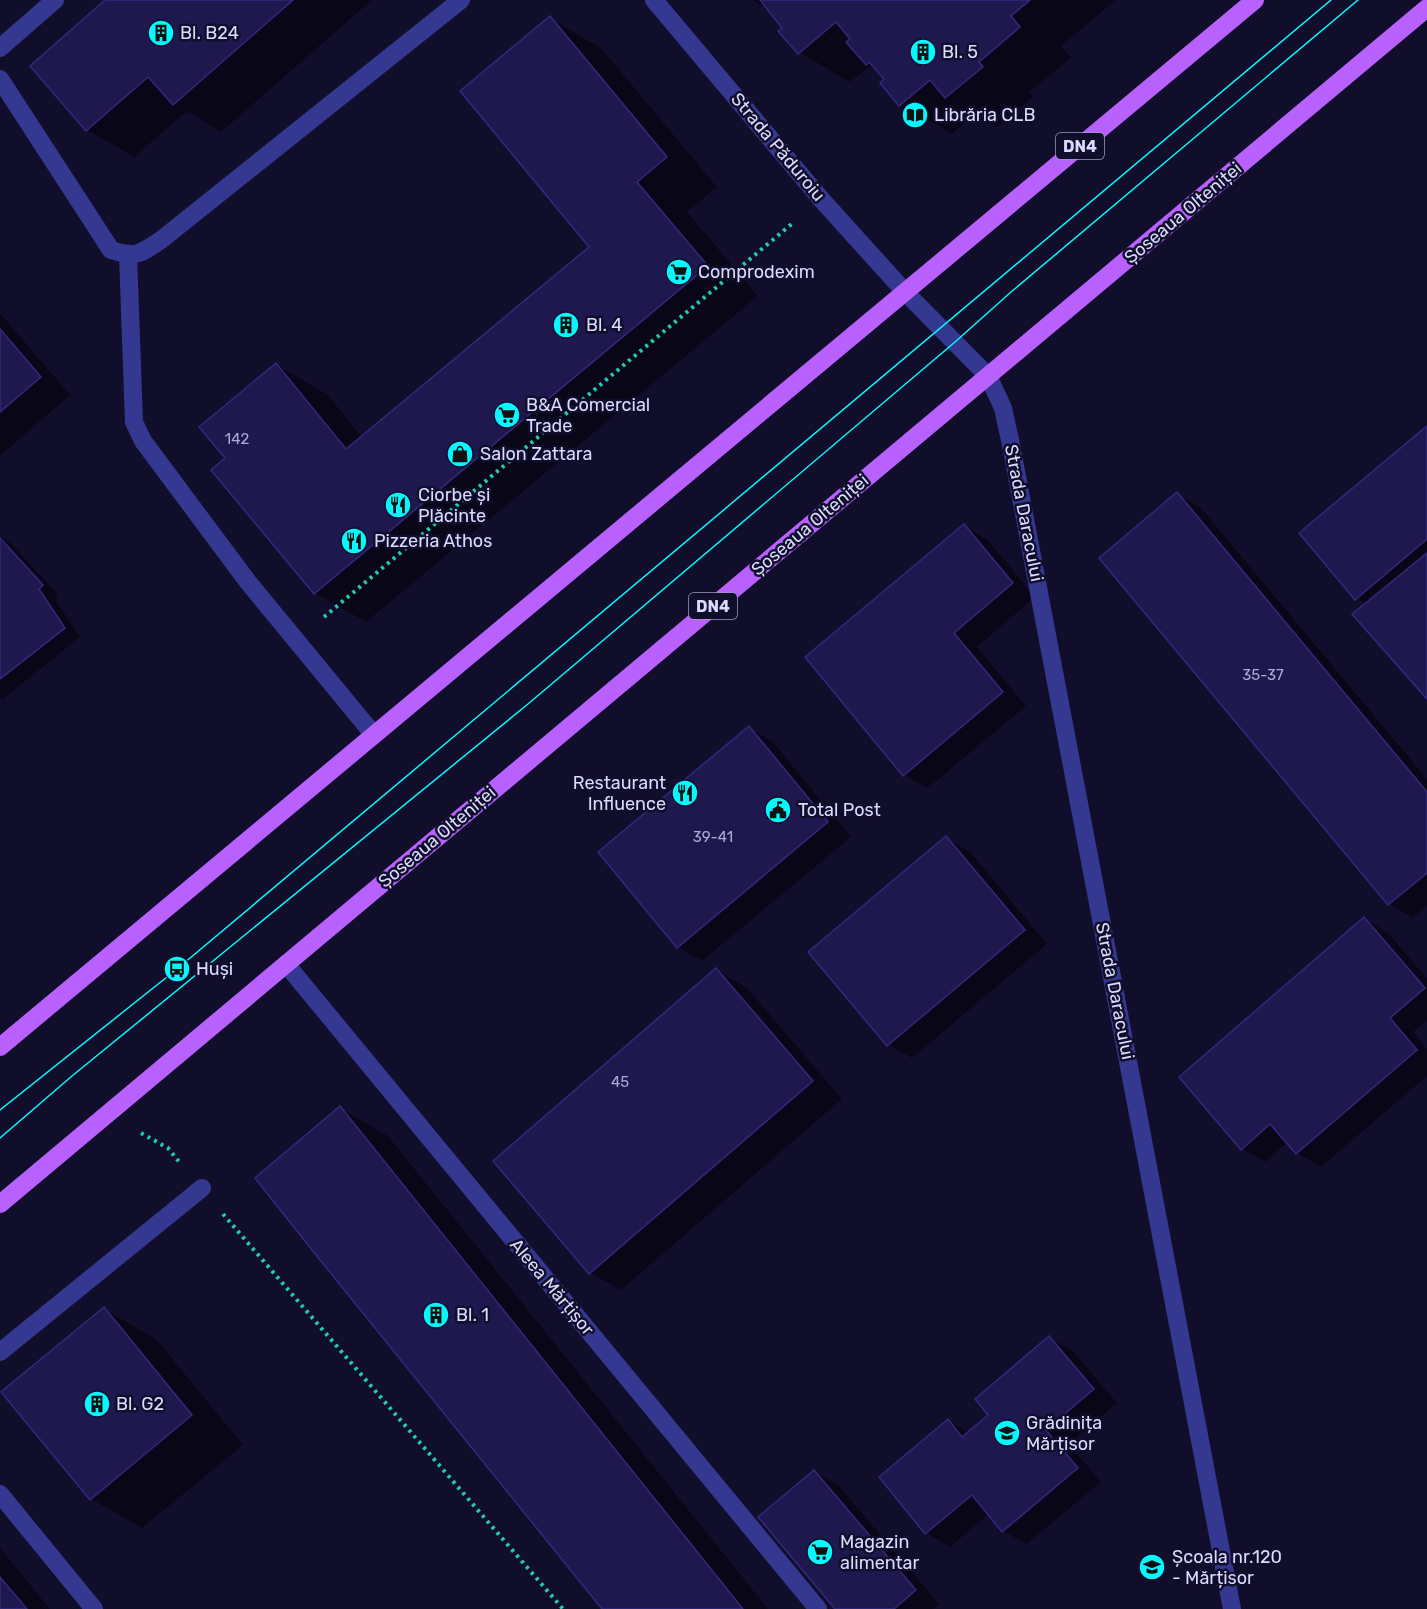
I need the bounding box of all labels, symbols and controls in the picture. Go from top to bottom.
building icon: Bl. B24 [146,18,176,48]
place label: Bl. B24 [180,22,239,44]
building icon: Bl. 5 [908,37,938,67]
place label: Bl. 5 [942,41,978,63]
street label: Strada Păduroiu [726,88,830,206]
library icon: Librăria CLB [900,100,930,130]
place label: Librăria CLB [934,104,1036,126]
road number: DN4 [1056,133,1104,159]
street label: Șoseaua Olteniței [1120,158,1246,268]
supermarket icon: Comprodexim [664,257,694,287]
place label: Comprodexim [698,261,815,283]
building icon: Bl. 4 [551,310,581,340]
place label: Bl. 4 [586,314,623,336]
place label: B&A Comercial Trade [526,394,650,437]
supermarket icon: B&A Comercial Trade [492,400,522,430]
house number: 142 [225,430,249,448]
shop icon: Salon Zattara [445,439,475,469]
place label: Salon Zattara [480,443,592,465]
street label: Strada Daracului [1000,443,1048,583]
street label: Șoseaua Olteniței [747,470,873,580]
place label: Ciorbe și Plăcinte [418,484,490,527]
restaurant icon: Ciorbe și Plăcinte [383,490,413,520]
restaurant icon: Pizzeria Athos [339,526,369,556]
place label: Pizzeria Athos [374,530,492,552]
road number: DN4 [689,593,737,619]
house number: 35-37 [1242,666,1284,684]
place label: Restaurant Influence [573,772,666,815]
restaurant icon: Restaurant Influence [670,778,700,808]
street label: Șoseaua Olteniței [374,782,500,892]
public building icon: Total Post [763,795,793,825]
place label: Total Post [798,799,881,821]
house number: 39-41 [693,828,733,846]
street label: Strada Daracului [1091,921,1139,1061]
bus stop icon: Huși [162,954,192,984]
place label: Huși [196,958,233,980]
house number: 45 [611,1073,629,1091]
street label: Aleea Mărțișor [505,1234,599,1340]
building icon: Bl. 1 [421,1300,451,1330]
place label: Bl. 1 [456,1304,489,1326]
building icon: Bl. G2 [82,1389,112,1419]
place label: Bl. G2 [116,1393,164,1415]
place label: Grădinița Mărțisor [1026,1412,1102,1455]
school or university icon: Grădinița Mărțisor [992,1418,1022,1448]
place label: Magazin alimentar [840,1531,919,1574]
supermarket icon: Magazin alimentar [805,1537,835,1567]
place label: Școala nr.120 - Mărțisor [1172,1546,1282,1589]
school or university icon: Școala nr.120 - Mărțisor [1137,1552,1167,1582]

